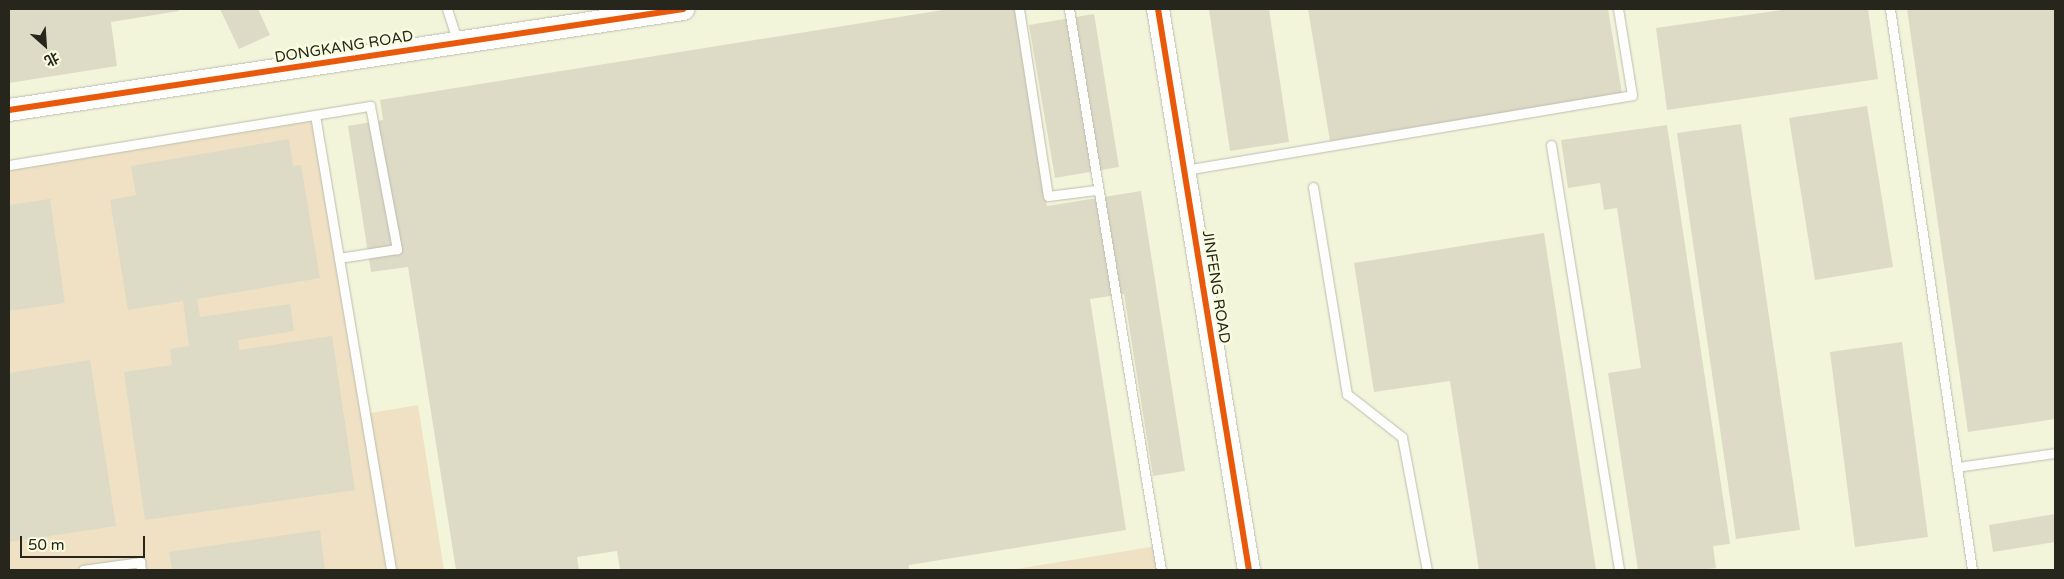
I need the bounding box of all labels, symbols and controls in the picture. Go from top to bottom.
north arrow [20,20,70,70]
street label: DONGKANG ROAD [273,27,415,67]
text: 北 [42,48,62,70]
street label: JINFENG ROAD [1198,229,1234,345]
scale bar [22,526,148,558]
text: 50 m [28,536,65,554]

